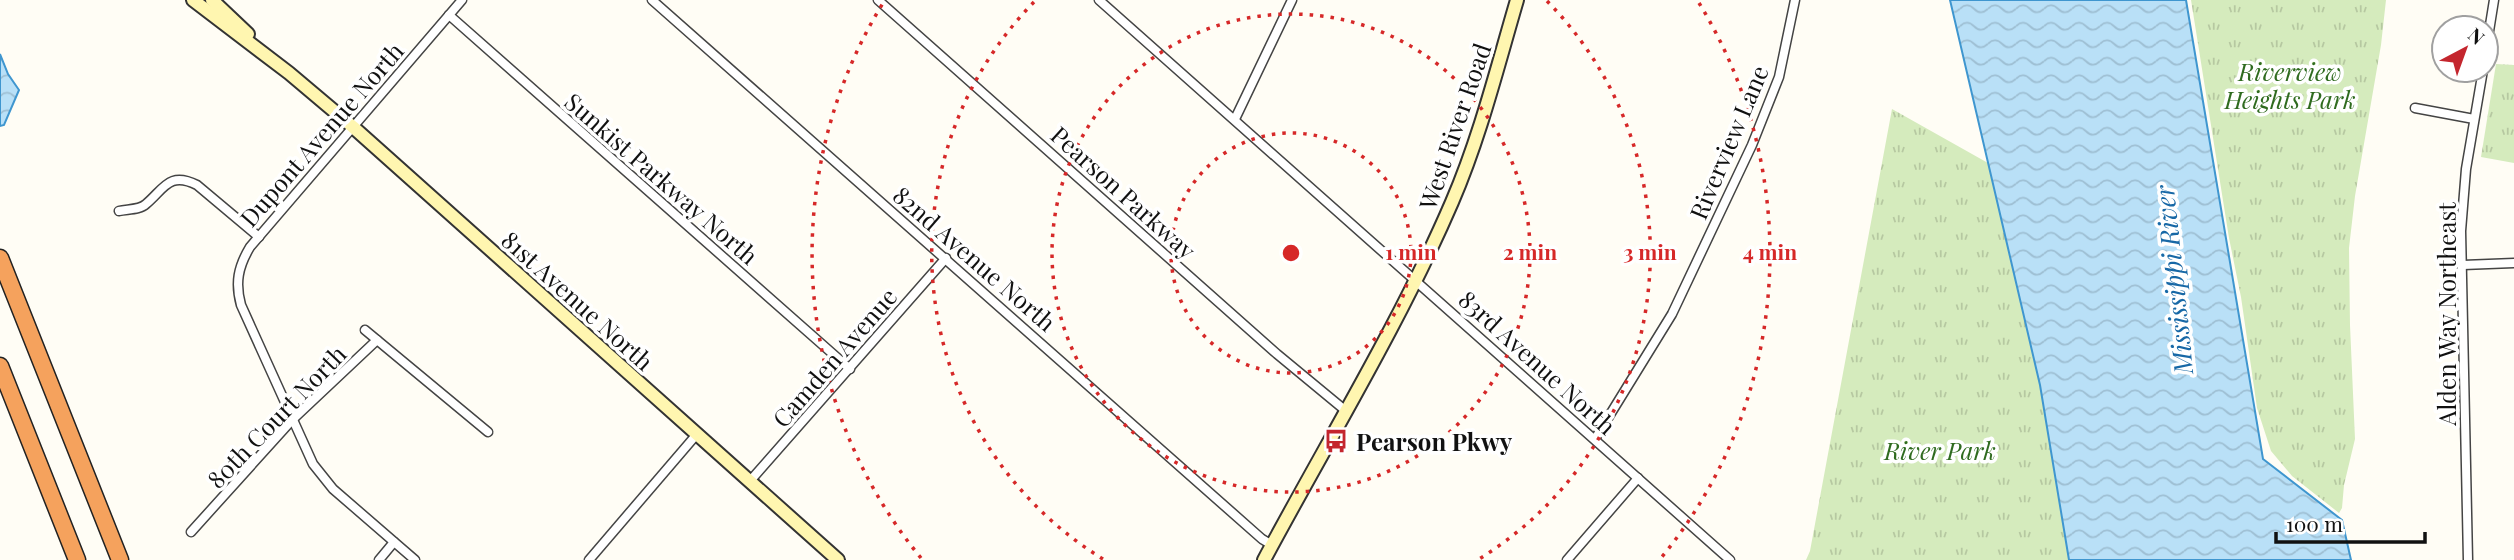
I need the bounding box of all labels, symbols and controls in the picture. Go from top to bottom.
north arrow [2430,14,2500,84]
text: N [2463,21,2491,50]
street label: Dupont Avenue North [232,35,410,233]
street label: West River Road [1410,38,1497,214]
park label: Riverview Heights Park [2224,55,2356,115]
street label: Riverview Lane [1681,60,1775,224]
street label: Sunkist Parkway North [559,85,765,271]
street label: Pearson Parkway [1045,118,1203,266]
street label: 82nd Avenue North [887,178,1063,338]
water label: Mississippi River [2146,183,2200,377]
street label: Alden Way Northeast [2430,202,2462,427]
street label: 81st Avenue North [495,223,661,377]
text: 1 min [1385,237,1437,265]
text: 2 min [1503,237,1557,265]
text: 3 min [1623,237,1677,265]
text: 4 min [1743,237,1797,265]
centre of rings [1279,241,1303,265]
street label: Camden Avenue [765,281,903,433]
street label: 83rd Avenue North [1453,283,1623,441]
street label: 80th Court North [200,338,352,494]
place label: Pearson Pkwy [1356,425,1513,457]
bus stop icon: Pearson Pkwy [1322,427,1350,455]
park label: River Park [1883,434,1996,466]
scale bar [2276,500,2425,544]
text: 100 m [2286,509,2343,537]

